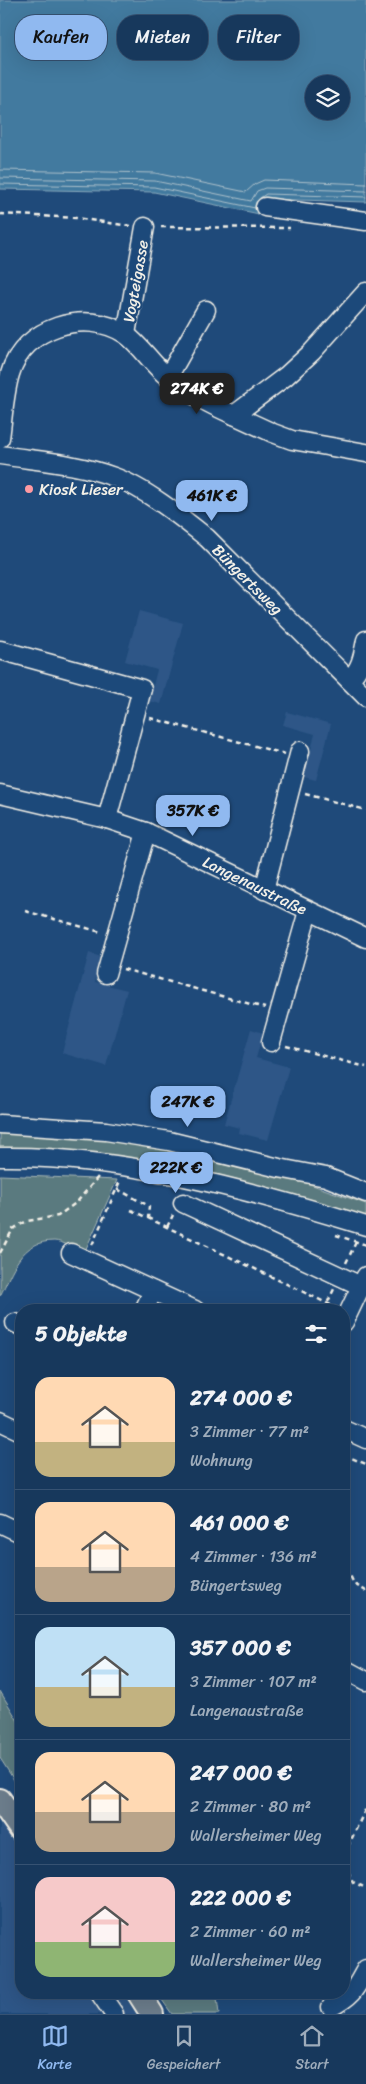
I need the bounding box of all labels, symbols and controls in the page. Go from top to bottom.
chip: Kaufen [15,15,107,60]
chip: Mieten [117,15,208,60]
chip: Filter [218,15,299,60]
map controls [305,75,350,120]
button: layers [305,75,350,120]
street label: Vogteigasse [114,238,157,324]
pin: 274K € [156,372,238,415]
text: 274K € [171,374,223,403]
place label: Kiosk Lieser [39,475,124,504]
pin: 461K € [171,480,253,522]
text: 461K € [187,481,237,510]
marker: Kiosk Lieser [23,483,35,495]
street label: Büngertsweg [205,537,290,622]
pin: 357K € [152,794,234,837]
text: 357K € [167,796,219,825]
street label: Langenaustraße [197,848,312,923]
pin: 247K € [147,1086,229,1128]
text: 247K € [162,1087,214,1116]
pin: 222K € [135,1152,217,1194]
text: 222K € [150,1153,202,1182]
text: 5 Objekte [35,1315,127,1353]
icon: filters [302,1320,330,1348]
text: 274 000 € [190,1379,292,1417]
icon: home [75,1397,135,1457]
text: 3 Zimmer · 77 m² [190,1417,309,1446]
text: Wohnung [190,1446,253,1475]
text: 461 000 € [190,1504,289,1542]
icon: home [75,1522,135,1582]
text: 4 Zimmer · 136 m² [190,1542,317,1571]
text: Büngertsweg [190,1571,282,1600]
text: 357 000 € [190,1629,291,1667]
icon: home [75,1647,135,1707]
text: 3 Zimmer · 107 m² [190,1667,317,1696]
text: Langenaustraße [190,1696,303,1725]
text: 247 000 € [190,1754,292,1792]
icon: home [75,1772,135,1832]
text: 2 Zimmer · 80 m² [190,1792,311,1821]
text: Wallersheimer Weg [190,1821,322,1850]
text: 222 000 € [190,1879,291,1917]
icon: home [75,1897,135,1957]
text: 2 Zimmer · 60 m² [190,1917,310,1946]
text: Wallersheimer Weg [190,1946,322,1975]
tab: Karte [37,2022,72,2077]
tab: Gespeichert [147,2022,221,2077]
tab: Start [295,2022,329,2077]

